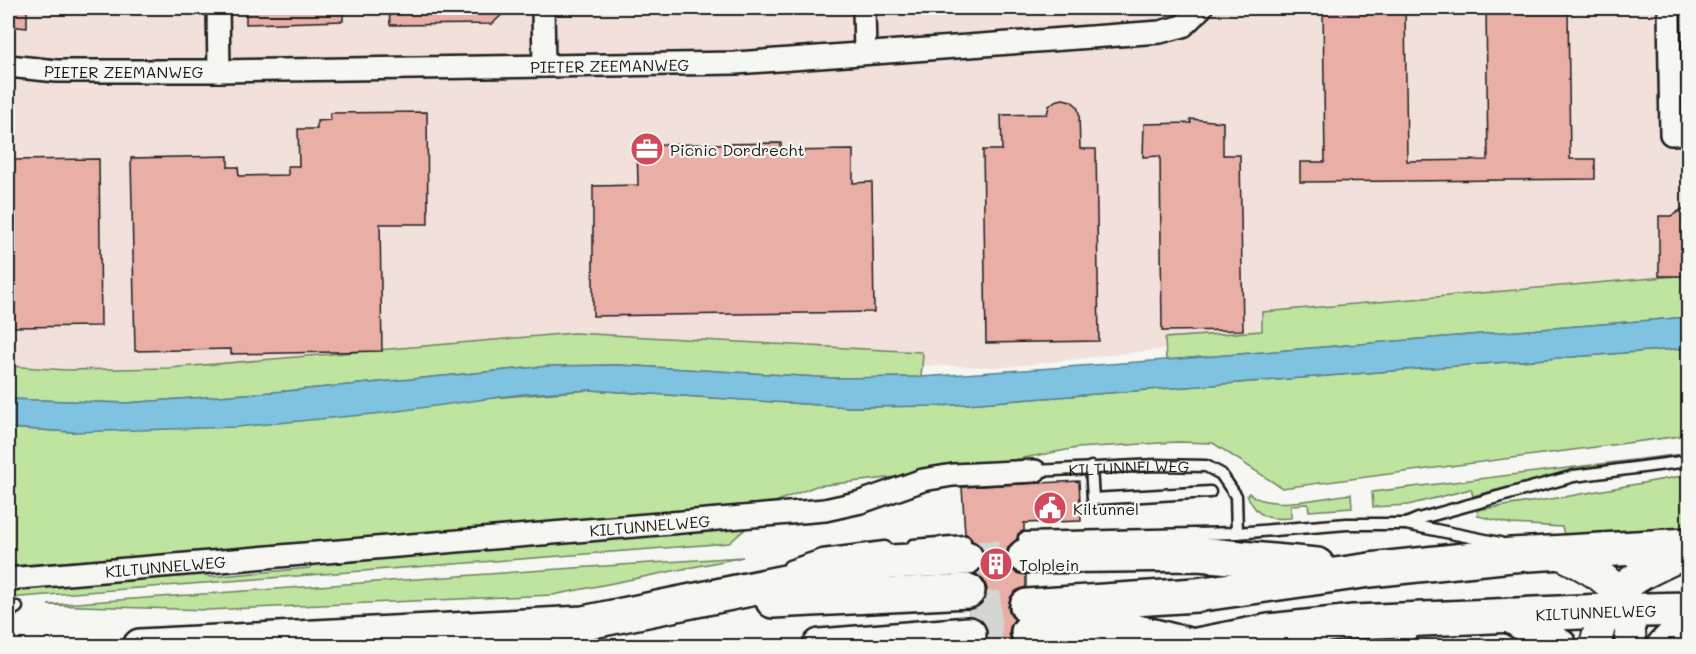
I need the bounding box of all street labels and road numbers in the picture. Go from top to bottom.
street label: PIETER ZEEMANWEG [530,53,690,77]
street label: PIETER ZEEMANWEG [43,59,204,82]
street label: KILTUNNELWEG [1068,454,1190,480]
street label: KILTUNNELWEG [589,509,711,540]
street label: KILTUNNELWEG [104,550,227,581]
street label: KILTUNNELWEG [1535,599,1657,625]

